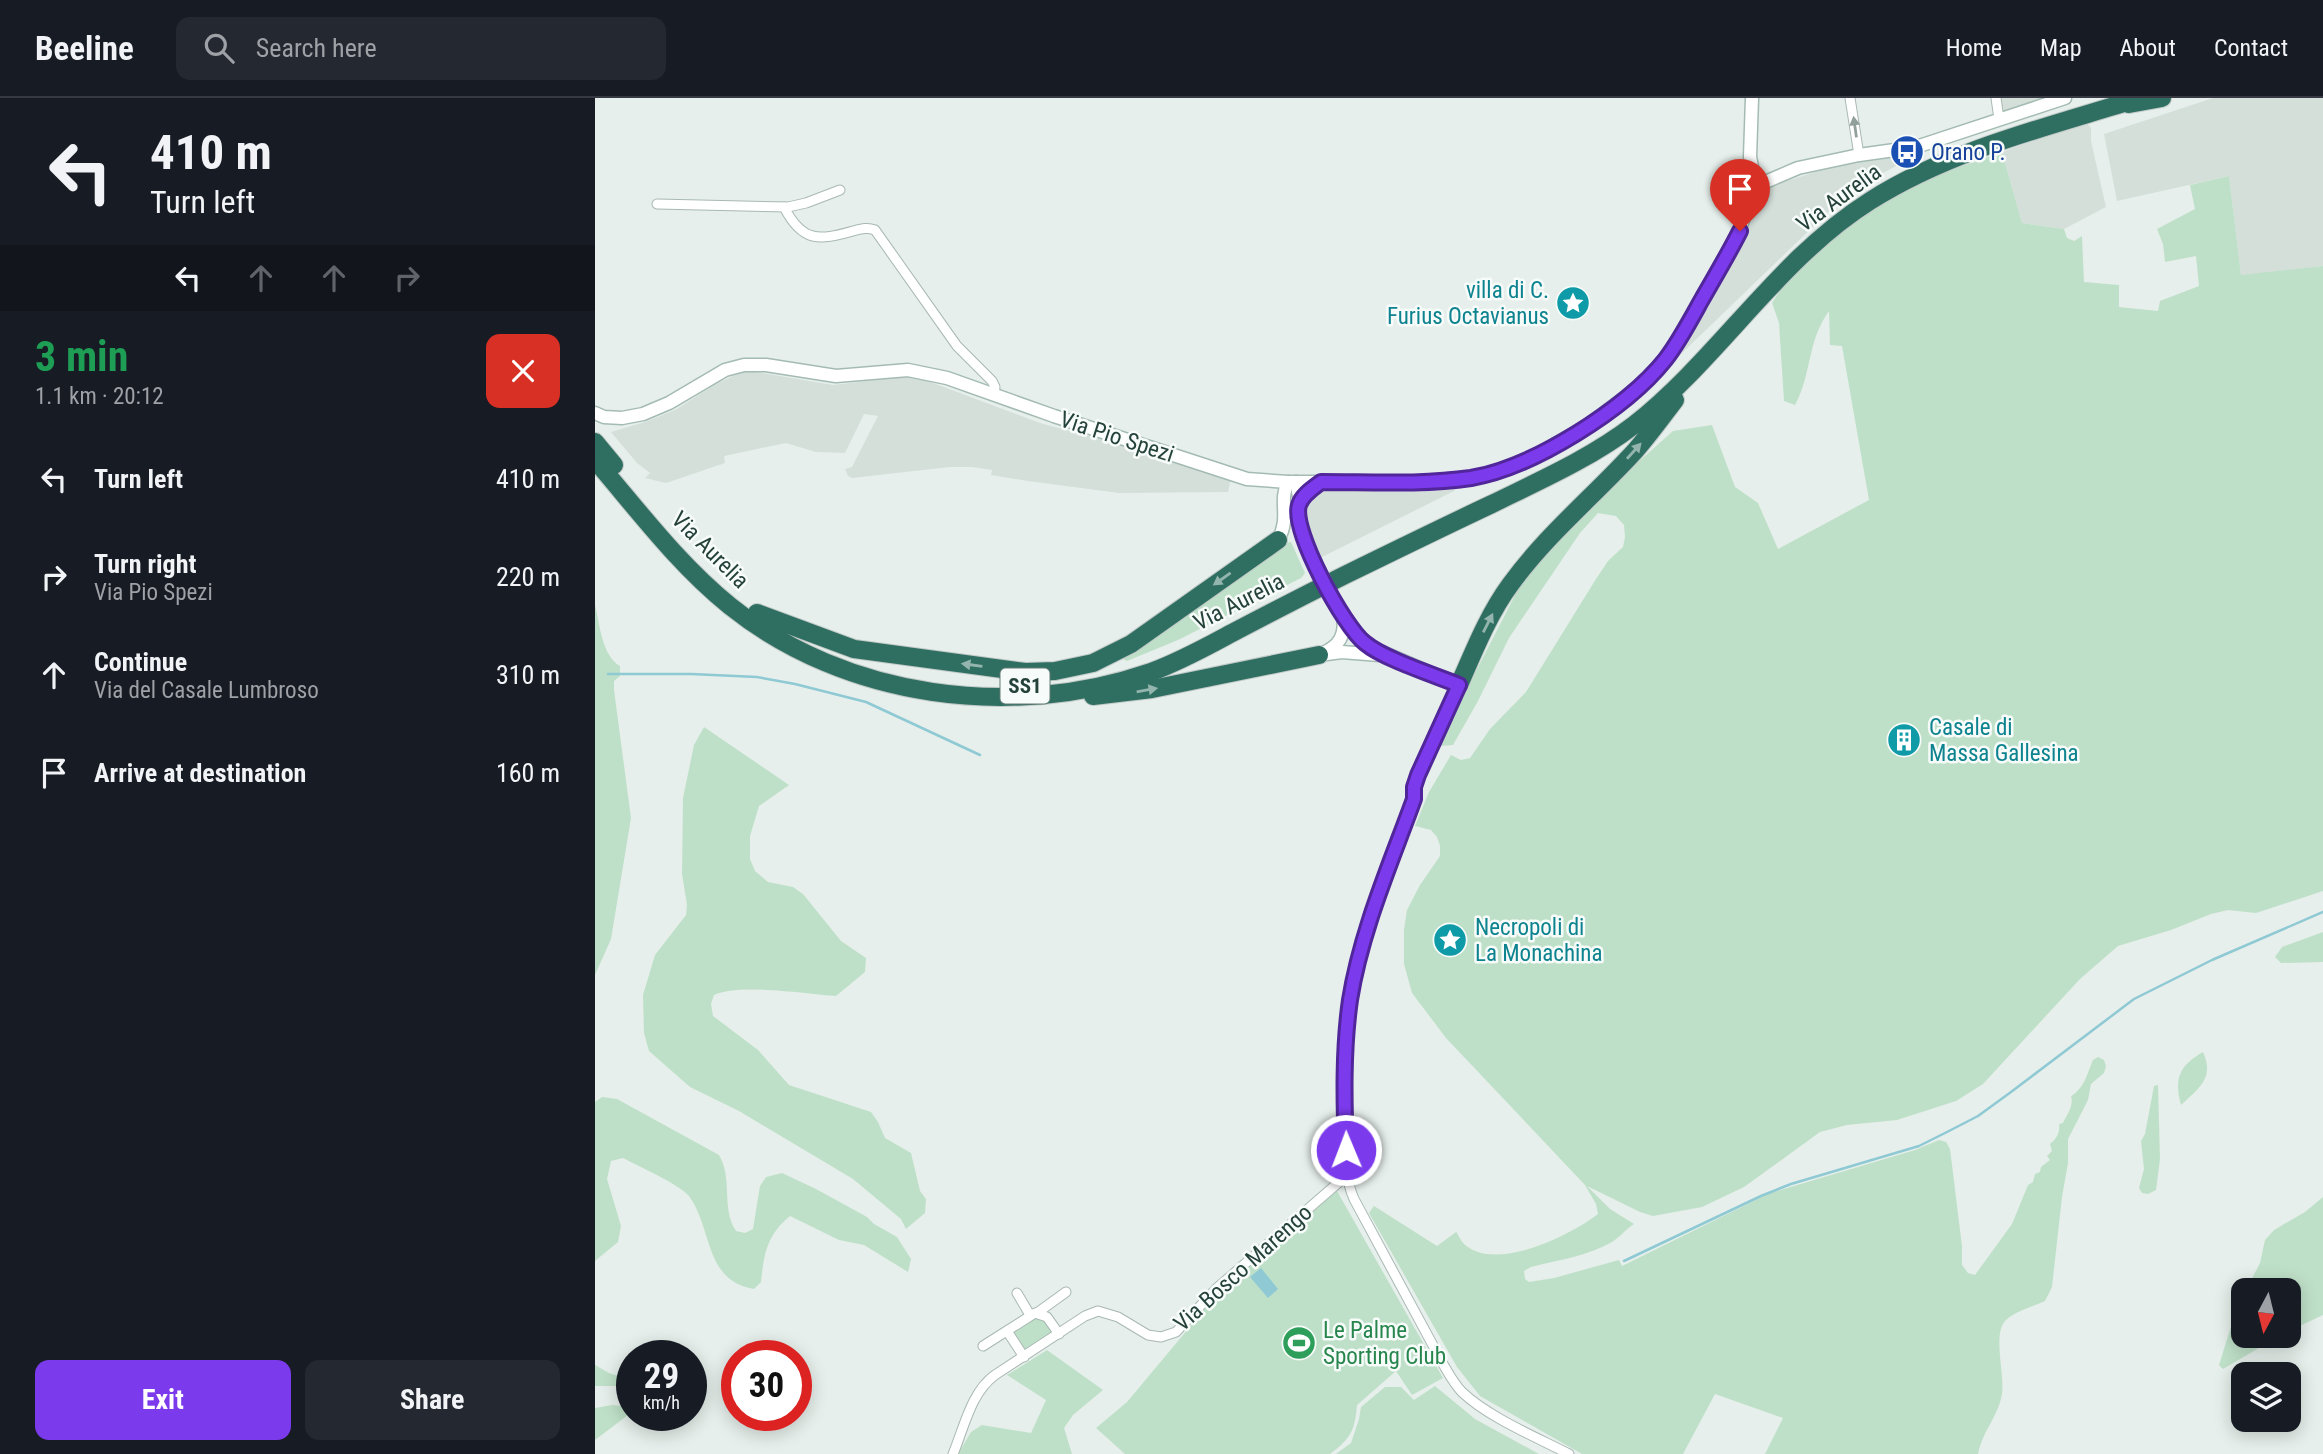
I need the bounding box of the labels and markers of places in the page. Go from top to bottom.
bus stop icon: Orano P. [1888,133,1926,171]
place label: Orano P. [1931,139,2006,166]
pin [1710,159,1770,231]
place label: villa di C. Furius Octavianus [1387,277,1549,330]
place icon: villa di C. Furius Octavianus [1554,284,1592,322]
place label: Casale di Massa Gallesina [1929,714,2079,767]
building icon: Casale di Massa Gallesina [1885,721,1923,759]
place label: Necropoli di La Monachina [1475,914,1602,967]
place icon: Necropoli di La Monachina [1431,921,1469,959]
place label: Le Palme Sporting Club [1323,1317,1446,1370]
sports icon: Le Palme Sporting Club [1280,1324,1318,1362]

